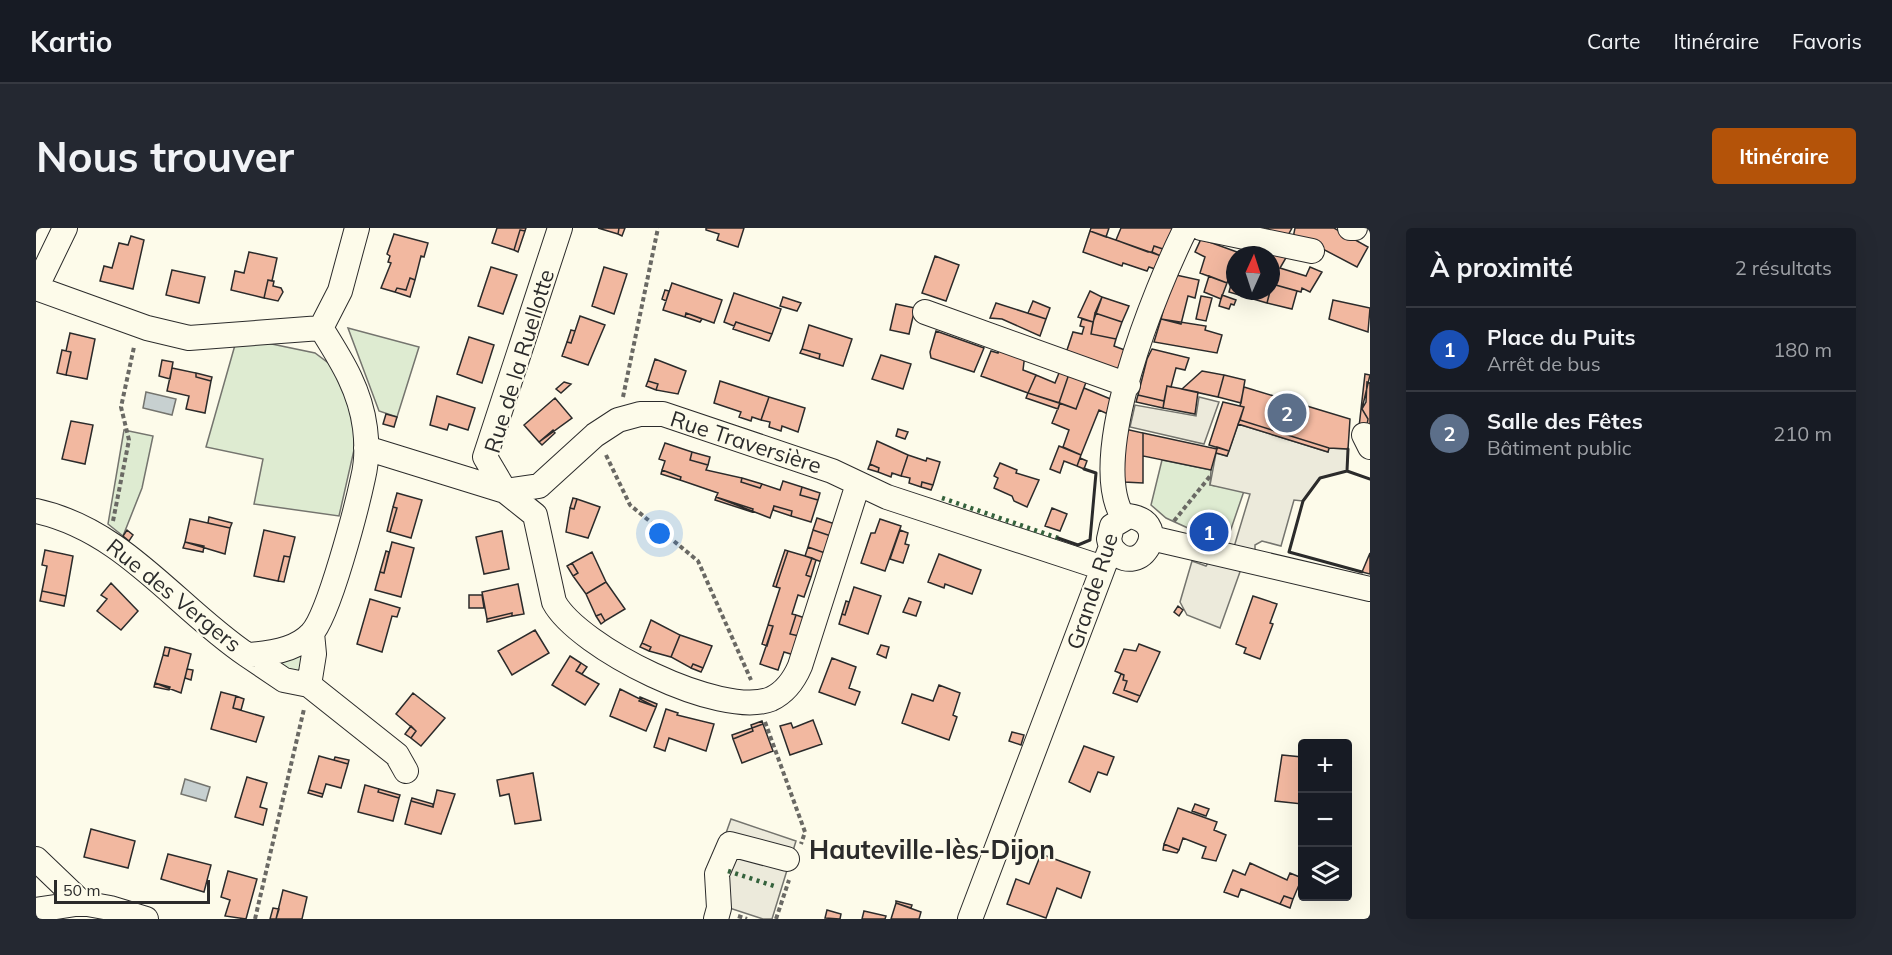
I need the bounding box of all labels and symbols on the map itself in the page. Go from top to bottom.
north arrow [1226,246,1280,300]
street label: Rue de la Ruellotte [478,266,560,456]
pin: 2 [1268,390,1306,435]
street label: Rue Traversière [667,404,825,480]
pin: 1 [1190,510,1228,554]
your location [645,519,674,548]
street label: Grande Rue [1060,529,1124,653]
street label: Rue des Vergers [101,532,247,658]
district label: Hauteville-lès-Dijon [809,833,1055,866]
scale bar [54,877,210,904]

